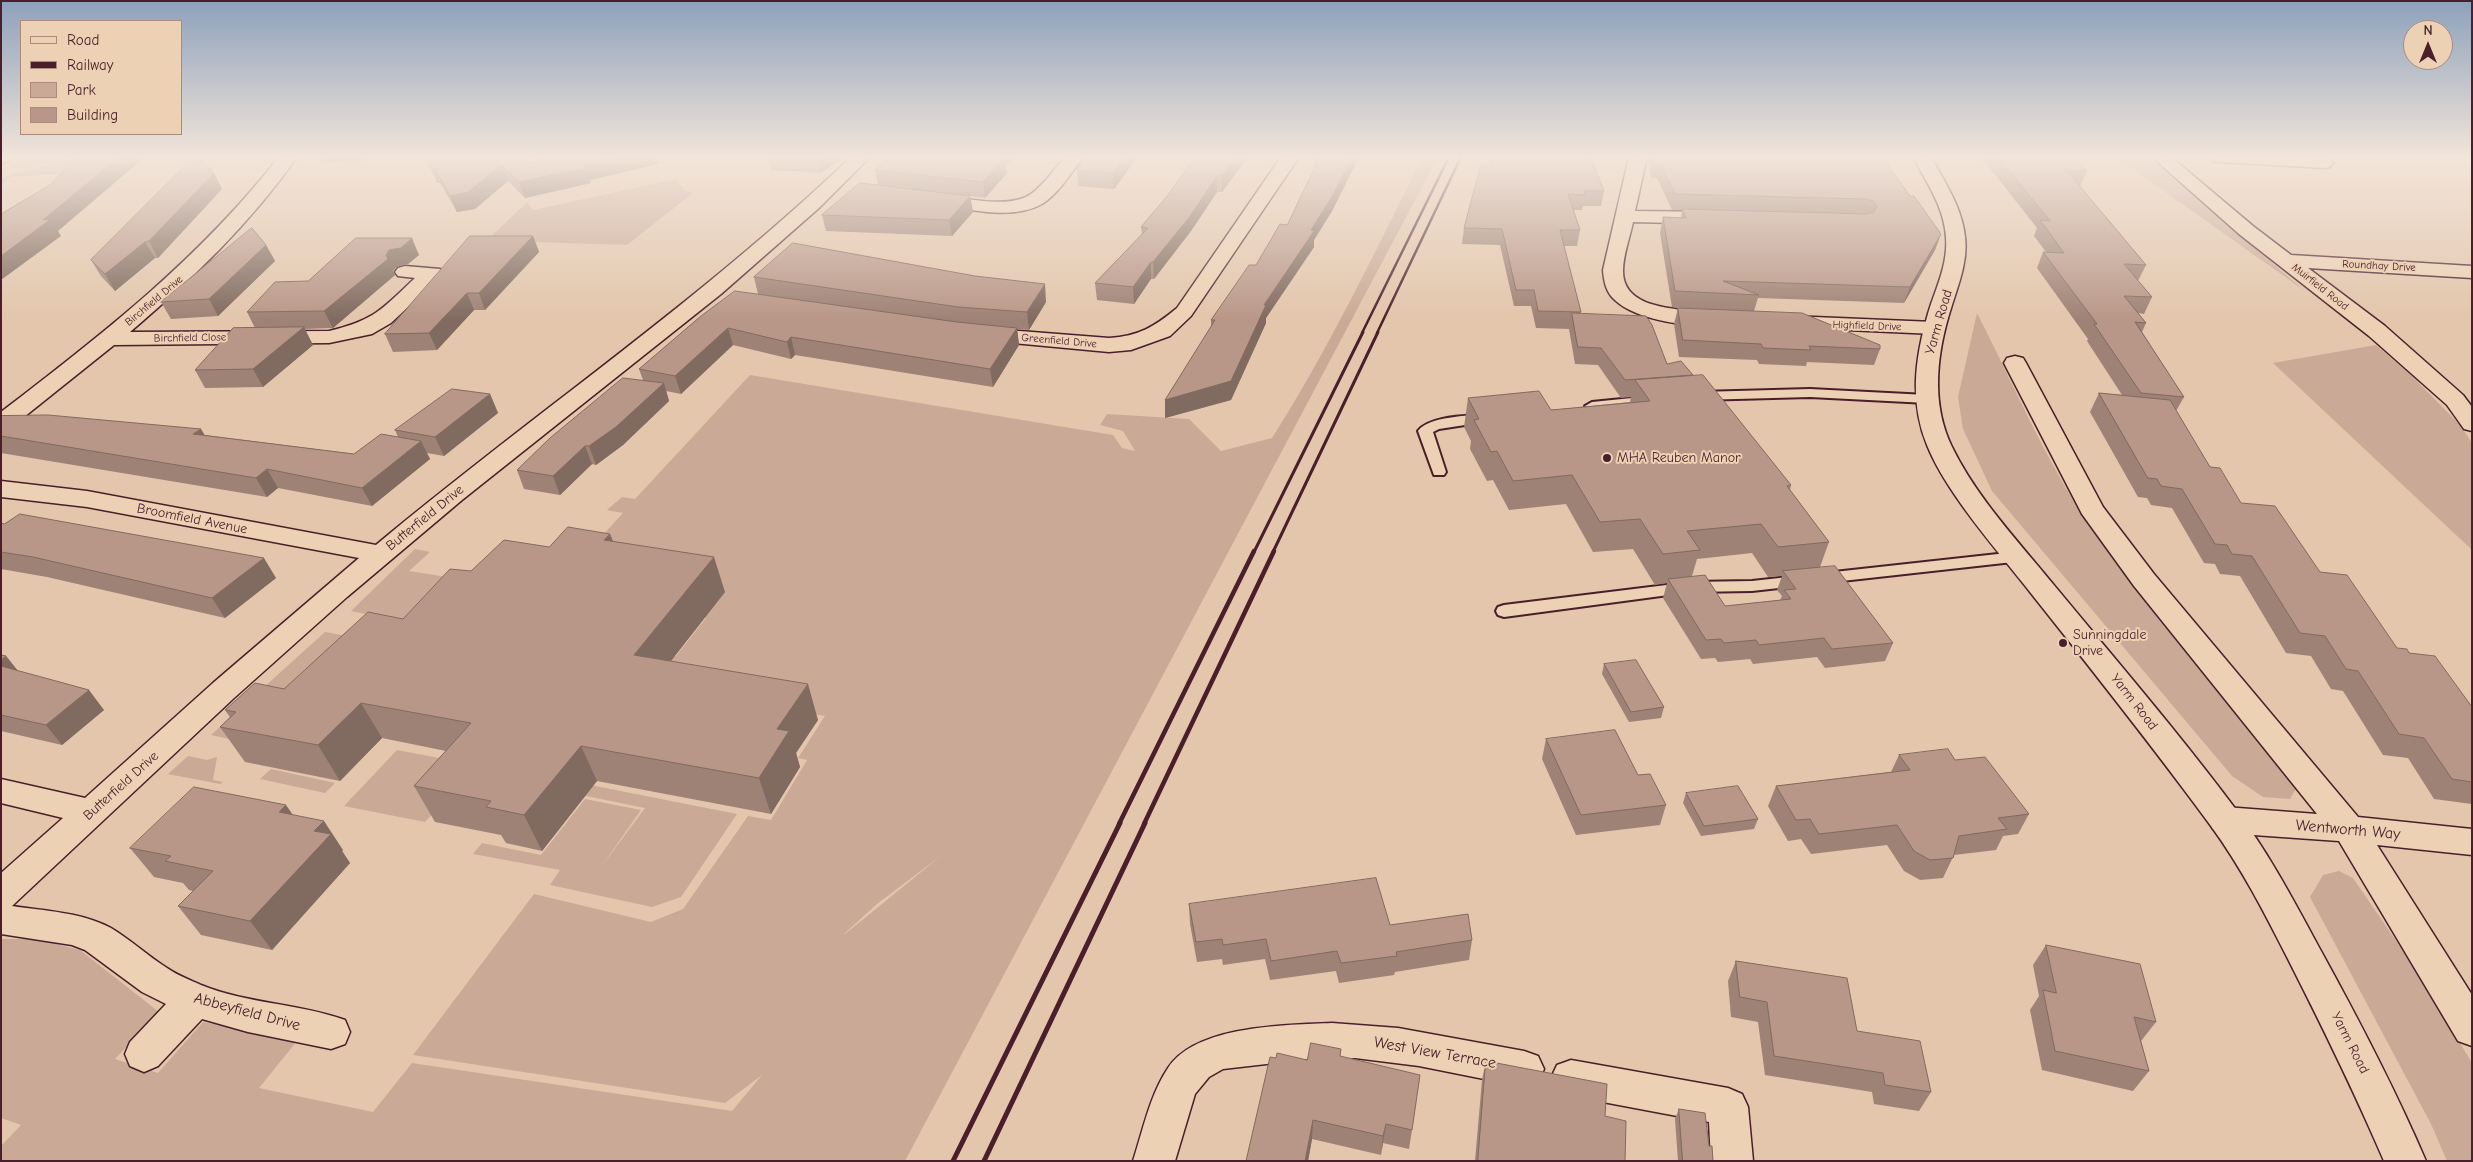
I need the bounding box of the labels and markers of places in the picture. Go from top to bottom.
place label: MHA Reuben Manor [1617,450,1741,466]
marker: MHA Reuben Manor [1601,452,1613,464]
place label: Sunningdale Drive [2073,627,2146,660]
marker: Sunningdale Drive [2057,637,2069,649]

